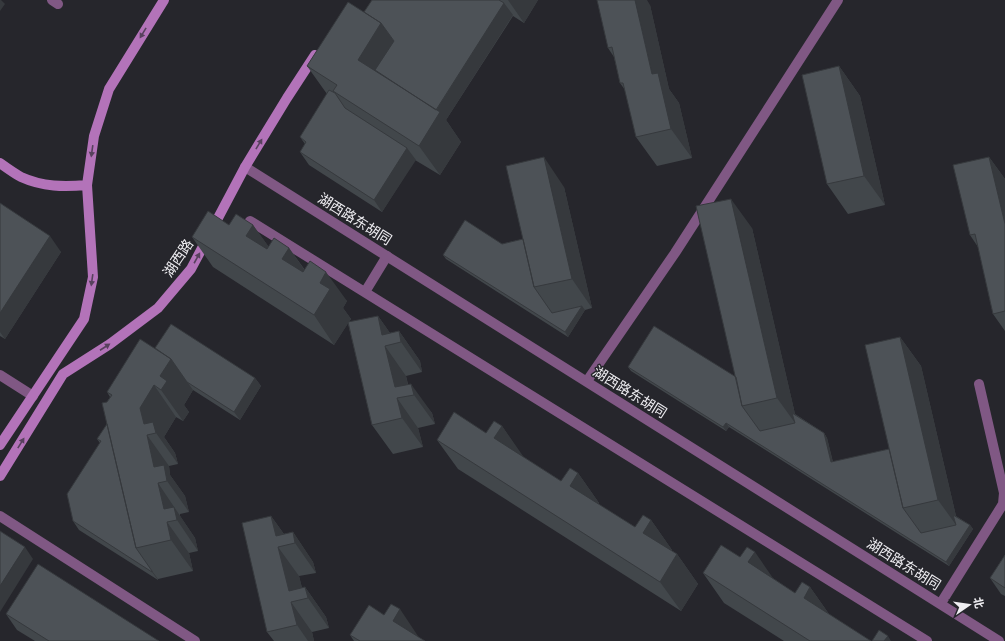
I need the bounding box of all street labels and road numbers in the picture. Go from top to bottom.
street label: 湖西路东胡同 [315,189,395,249]
street label: 湖西路 [159,236,197,280]
street label: 湖西路东胡同 [590,362,670,422]
street label: 湖西路东胡同 [864,534,944,594]

